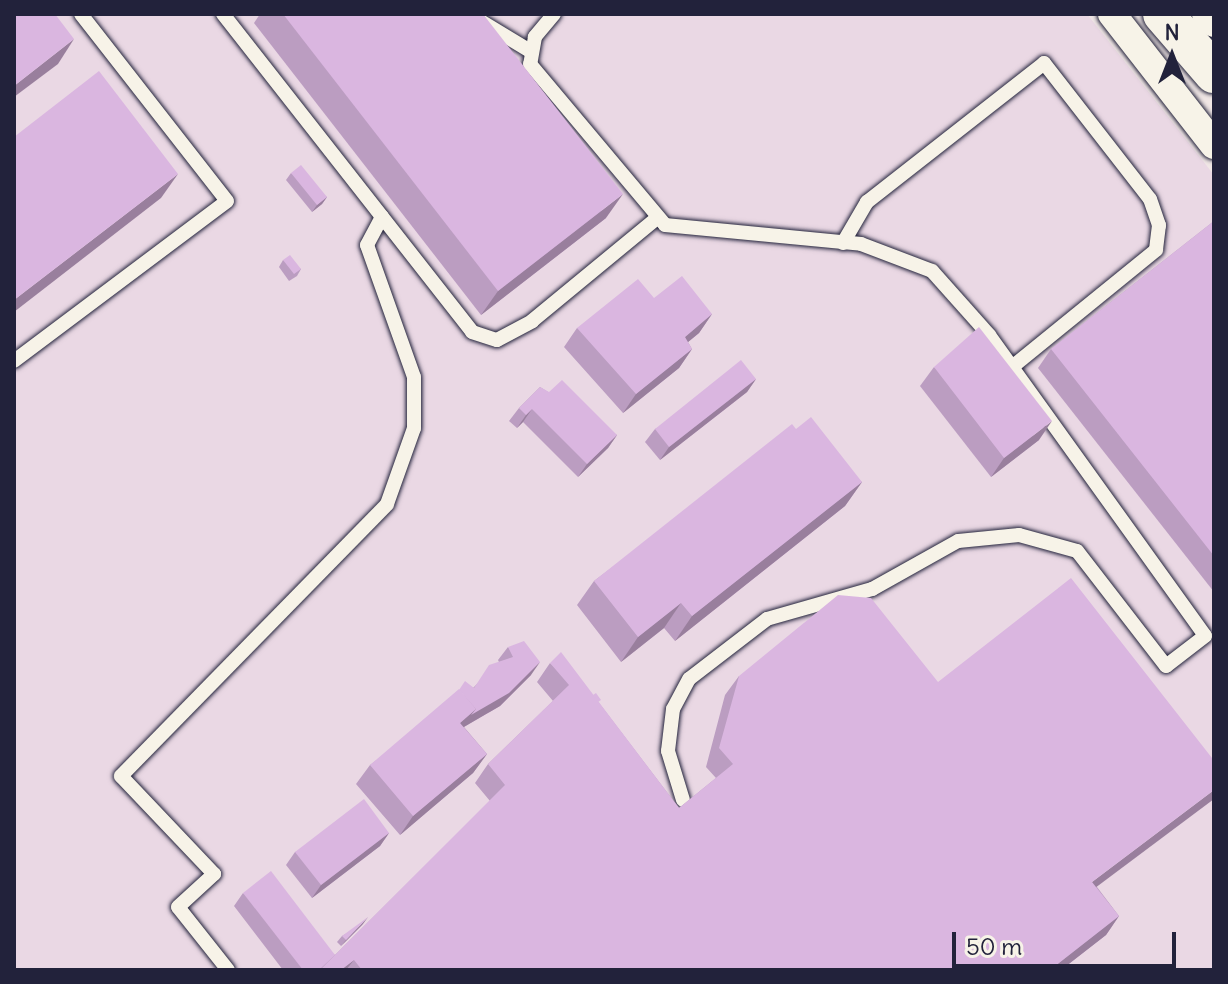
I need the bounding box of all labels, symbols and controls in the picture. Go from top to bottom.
north arrow [1132,16,1212,96]
text: N [1164,18,1180,46]
scale bar [956,916,1180,966]
text: 50 m [966,931,1022,961]

